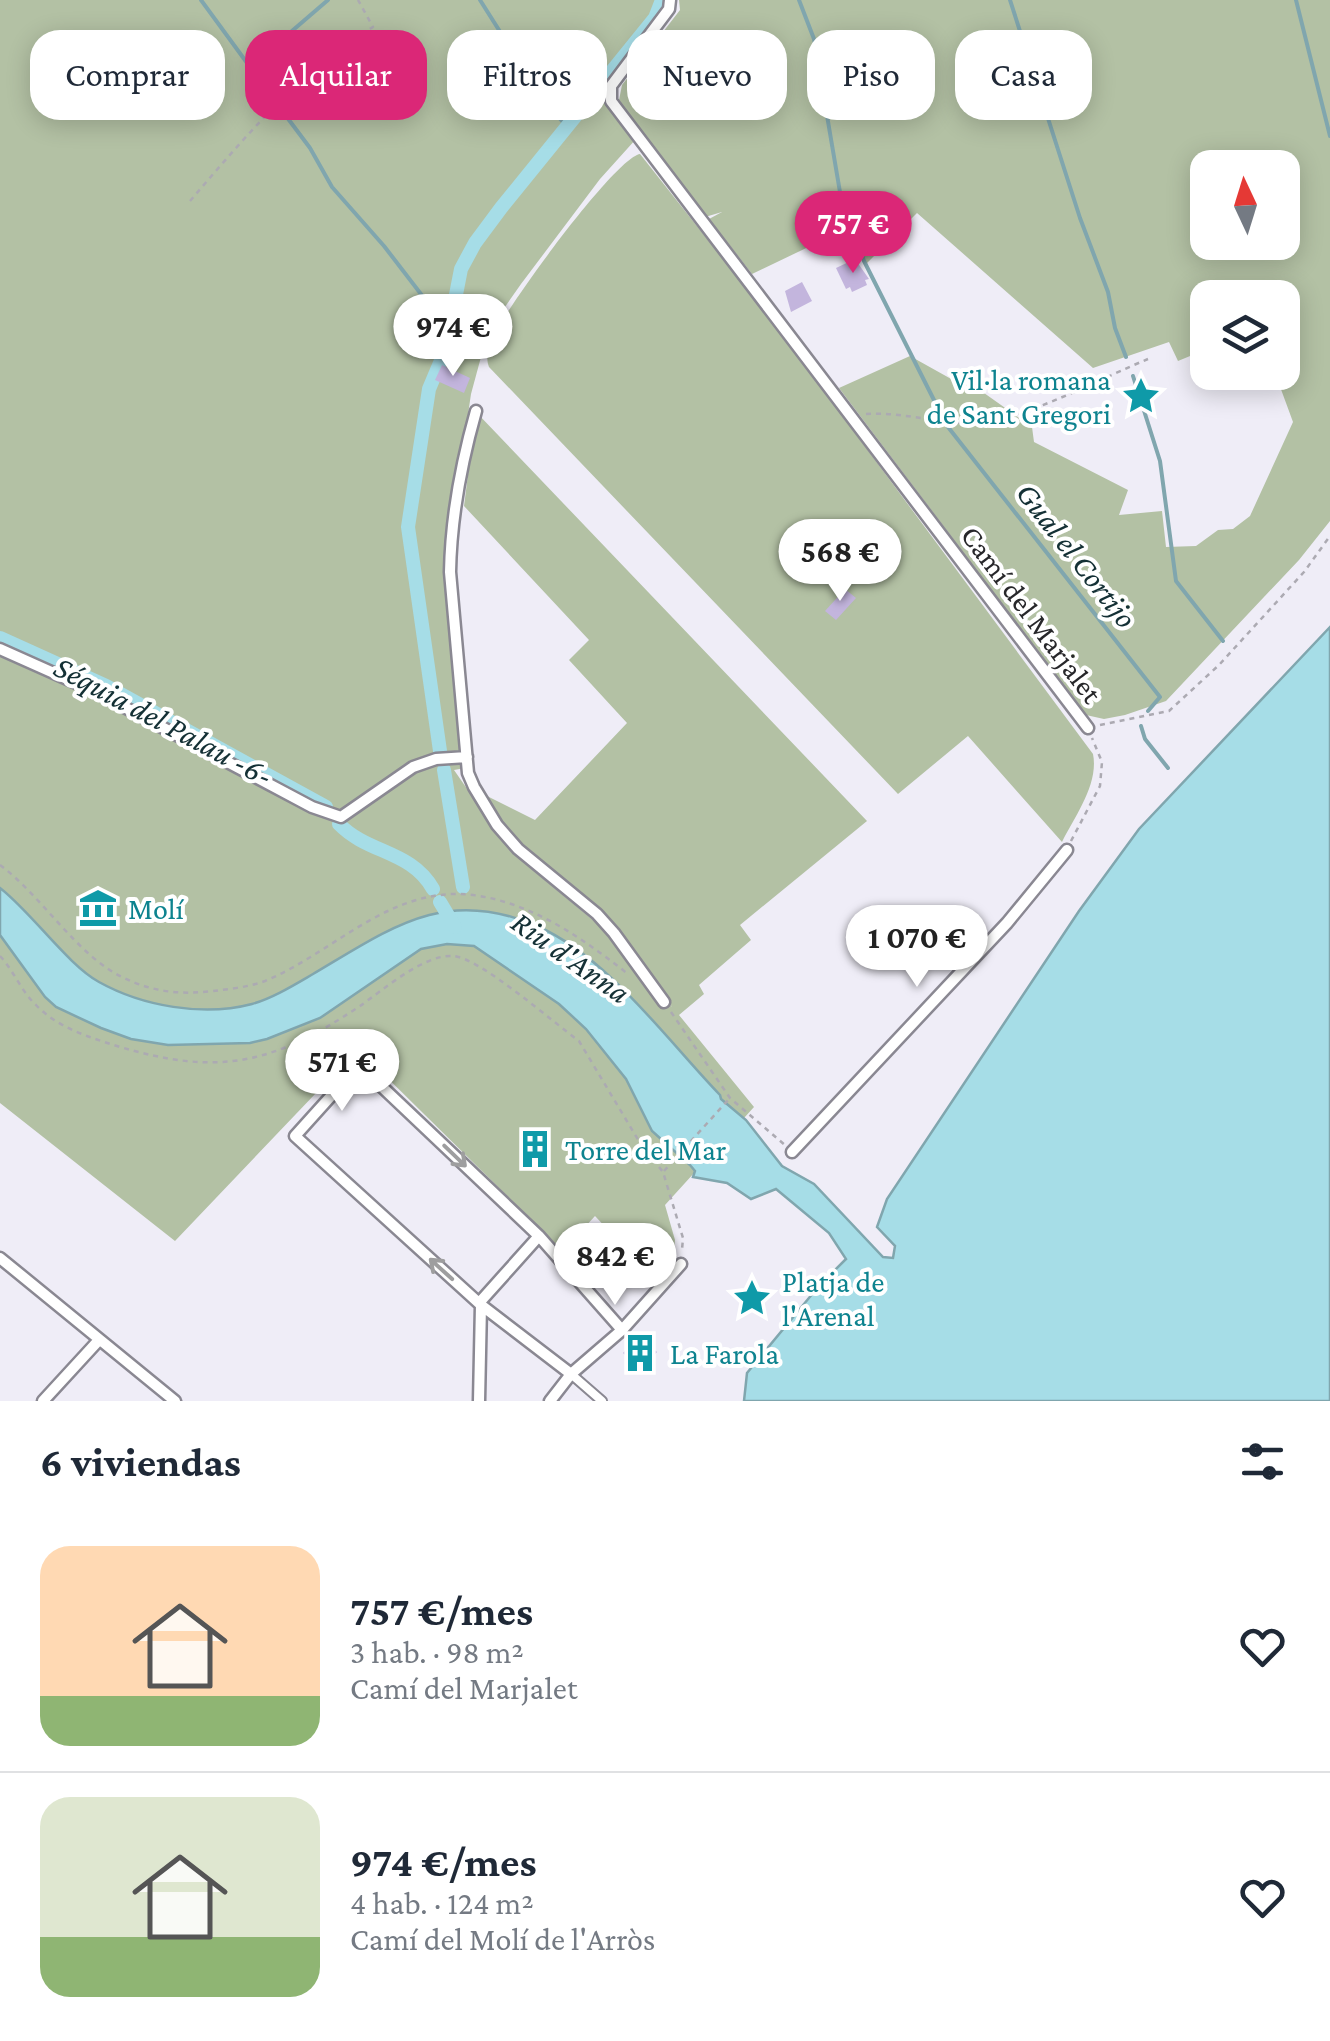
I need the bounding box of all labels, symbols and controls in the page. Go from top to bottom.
chip: Comprar [30,30,225,120]
chip: Alquilar [245,30,427,120]
chip: Filtros [447,30,607,120]
chip: Nuevo [627,30,787,120]
chip: Piso [807,30,935,120]
chip: Casa [955,30,1092,120]
north arrow [1190,150,1300,260]
map controls [1190,150,1300,390]
pin: 757 € [783,191,923,276]
text: 757 € [817,205,889,241]
button: layers [1190,280,1300,390]
pin: 974 € [383,294,523,379]
text: 974 € [415,308,491,344]
place label: Vil·la romana de Sant Gregori [927,363,1111,431]
place icon: Vil·la romana de Sant Gregori [1120,375,1162,417]
water label: Gual el Cortijo [1008,475,1145,635]
pin: 568 € [770,519,910,604]
street label: Camí del Marjalet [954,519,1110,711]
text: 568 € [801,533,879,569]
water label: Séquia del Palau -6- [48,648,280,794]
museum icon: Molí [77,887,119,929]
place label: Molí [128,892,185,925]
water label: Riu d'Anna [505,903,637,1011]
pin: 1 070 € [825,905,1009,990]
text: 1 070 € [868,919,966,955]
pin: 571 € [272,1029,412,1114]
text: 571 € [307,1043,377,1079]
building icon: Torre del Mar [514,1128,556,1170]
place label: Torre del Mar [565,1133,727,1166]
one-way arrow [443,1144,467,1168]
pin: 842 € [545,1223,685,1308]
text: 842 € [575,1237,655,1273]
one-way arrow [429,1258,454,1281]
place label: Platja de l'Arenal [782,1265,885,1332]
place icon: Platja de l'Arenal [731,1277,773,1319]
building icon: La Farola [619,1332,661,1374]
place label: La Farola [670,1337,779,1370]
icon: filters [1235,1434,1290,1489]
text: 6 viviendas [40,1438,241,1485]
icon: home [120,1586,240,1706]
text: 757 €/mes [350,1587,533,1634]
icon: heart [1235,1619,1290,1674]
text: 3 hab. · 98 m² [350,1634,524,1670]
text: Camí del Marjalet [350,1670,577,1706]
icon: home [120,1837,240,1957]
text: 974 €/mes [350,1838,537,1885]
icon: heart [1235,1870,1290,1925]
text: 4 hab. · 124 m² [350,1885,534,1921]
text: Camí del Molí de l'Arròs [350,1921,655,1957]

